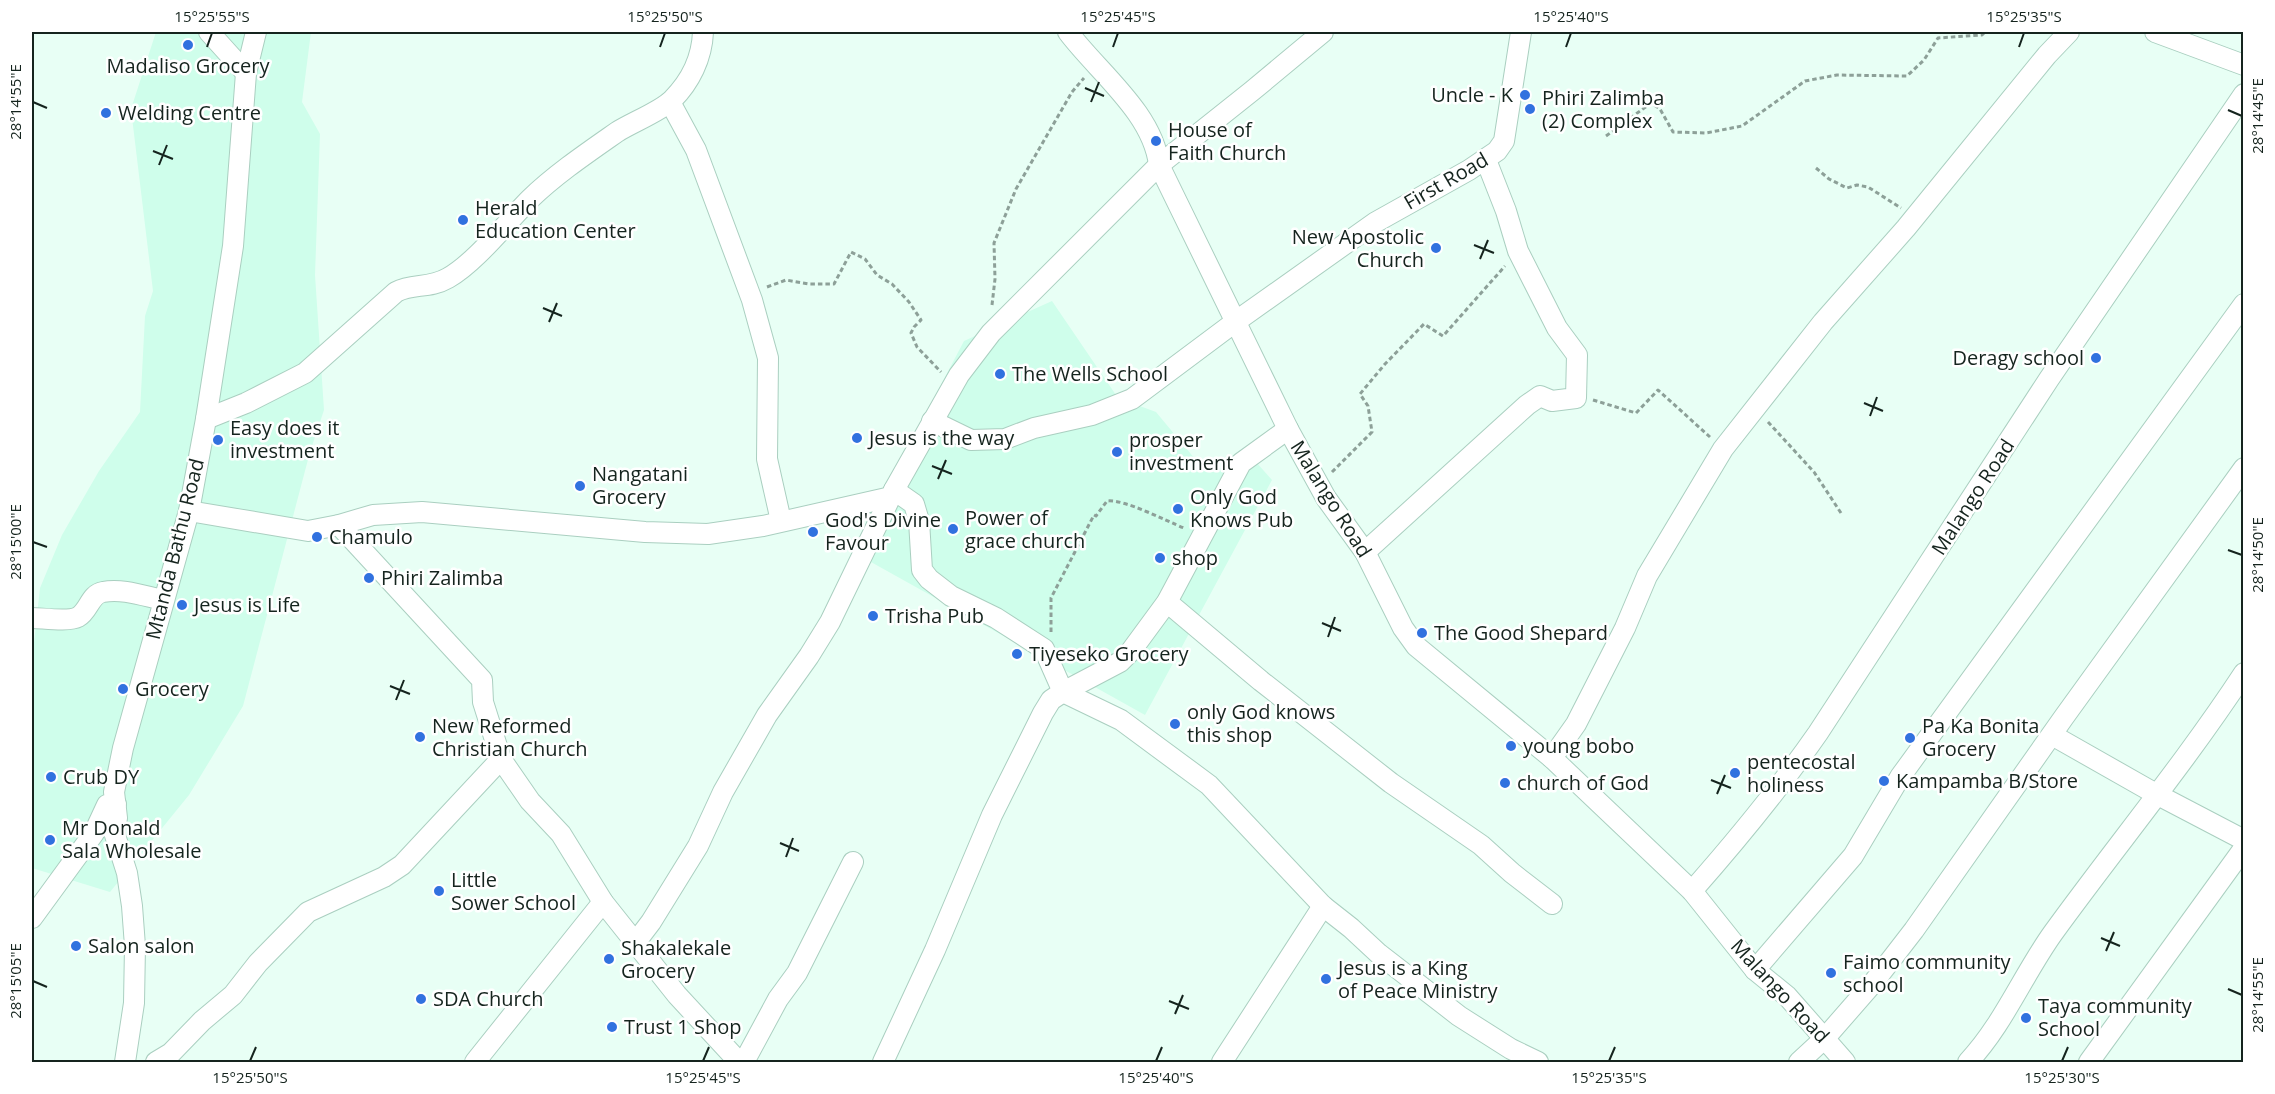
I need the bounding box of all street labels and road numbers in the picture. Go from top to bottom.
street label: First Road [1399,146,1493,216]
street label: Malango Road [1925,433,2020,560]
street label: Malango Road [1285,435,1378,562]
street label: Mtanda Bathu Road [139,456,210,642]
street label: Malango Road [1725,933,1836,1049]

